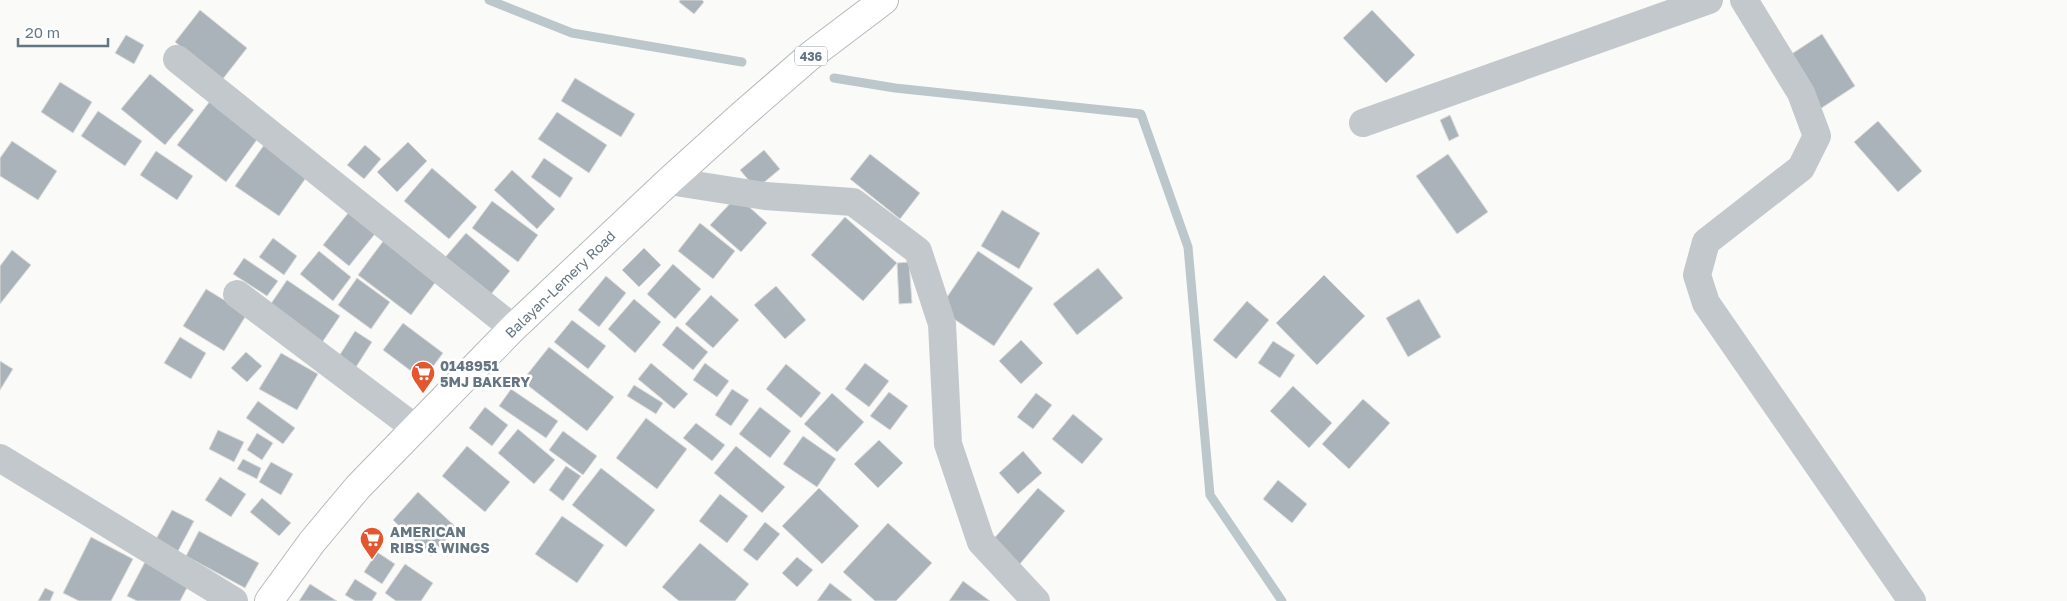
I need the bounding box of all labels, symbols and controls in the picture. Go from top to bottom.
scale bar [18,15,108,47]
text: 20 m [25,23,60,41]
road number: 436 [795,46,827,66]
street label: Balayan-Lemery Road [501,227,619,341]
place label: 0148951 5MJ BAKERY [440,357,530,390]
supermarket icon: 0148951 5MJ BAKERY [410,360,436,394]
place label: AMERICAN RIBS & WINGS [390,523,490,556]
supermarket icon: AMERICAN RIBS & WINGS [359,526,385,560]

